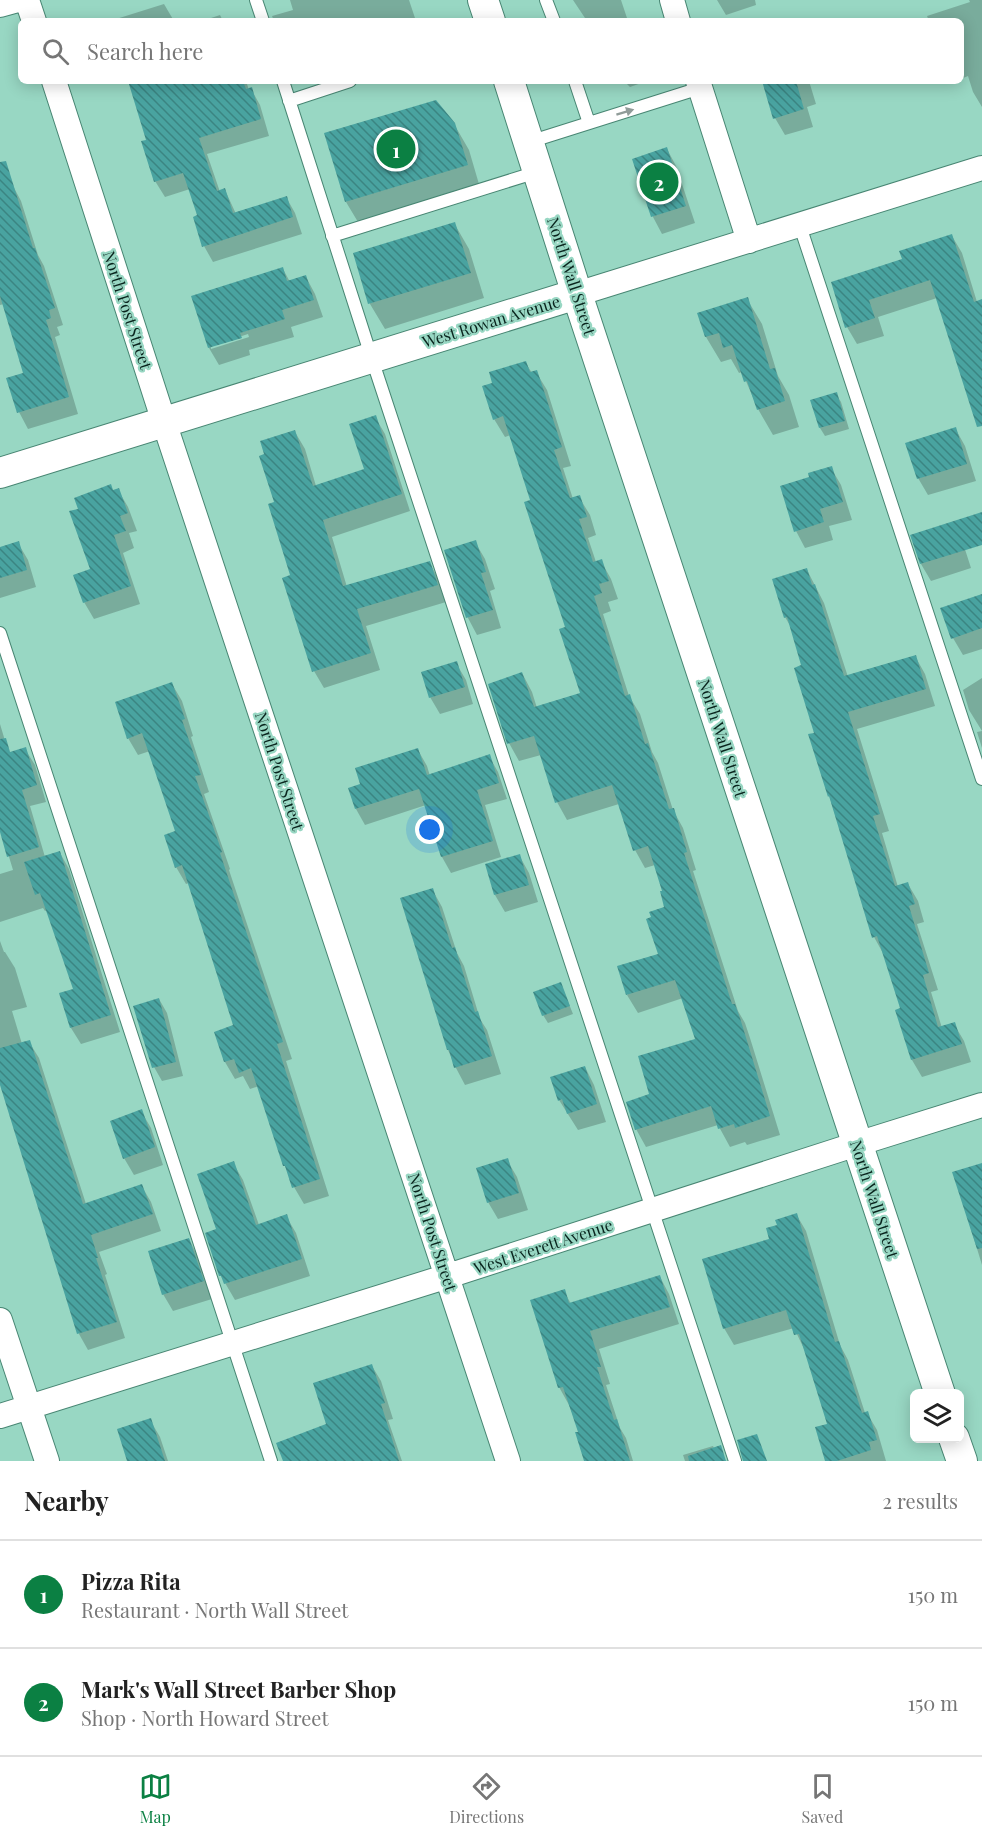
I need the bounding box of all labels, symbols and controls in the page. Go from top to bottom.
search box [18,18,964,84]
icon: search [39,35,72,68]
text: Search here [87,36,203,66]
one-way arrow [616,107,634,116]
pin: 1 [376,126,416,172]
pin: 2 [640,160,678,204]
street label: North Wall Street [543,214,601,338]
street label: North Post Street [99,248,157,372]
street label: West Rowan Avenue [419,290,562,352]
street label: North Wall Street [694,676,752,800]
street label: North Post Street [251,709,309,833]
your location [415,815,444,844]
street label: North Wall Street [846,1137,904,1261]
street label: North Post Street [404,1170,462,1294]
street label: West Everett Avenue [470,1214,615,1279]
map controls [910,1389,964,1443]
button: layers [910,1389,964,1443]
text: Nearby [24,1483,109,1518]
text: 2 results [883,1487,958,1514]
text: Pizza Rita [81,1566,181,1596]
text: 1 [40,1581,47,1608]
text: 150 m [908,1581,958,1608]
text: Restaurant · North Wall Street [81,1596,348,1623]
text: Mark's Wall Street Barber Shop [81,1674,396,1704]
text: 2 [38,1689,49,1716]
text: 150 m [908,1689,958,1716]
text: Shop · North Howard Street [81,1704,328,1731]
tab: Map [139,1770,172,1827]
tab: Directions [449,1770,524,1827]
tab: Saved [802,1770,843,1827]

